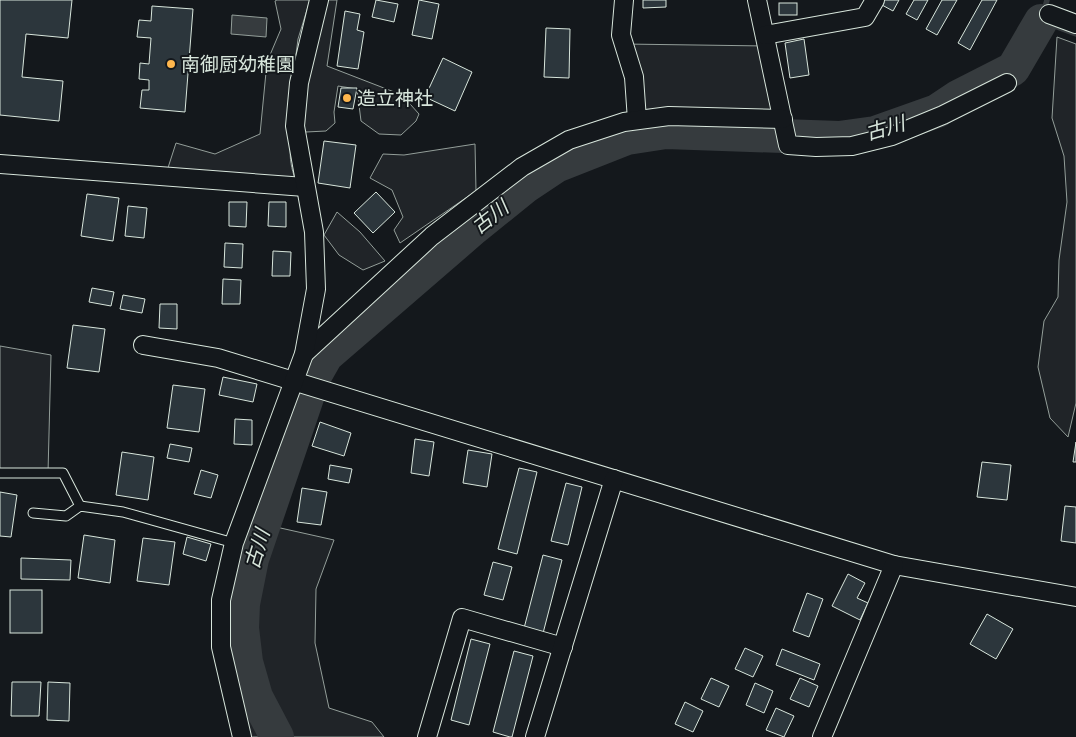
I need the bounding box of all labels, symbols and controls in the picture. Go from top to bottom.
place label: 南御厨幼稚園 [181,54,295,75]
marker: 南御厨幼稚園 [165,58,177,70]
place label: 造立神社 [357,88,433,109]
marker: 造立神社 [341,92,353,104]
water label: 古川 [863,112,909,144]
water label: 古川 [468,196,514,238]
water label: 古川 [242,525,274,571]

